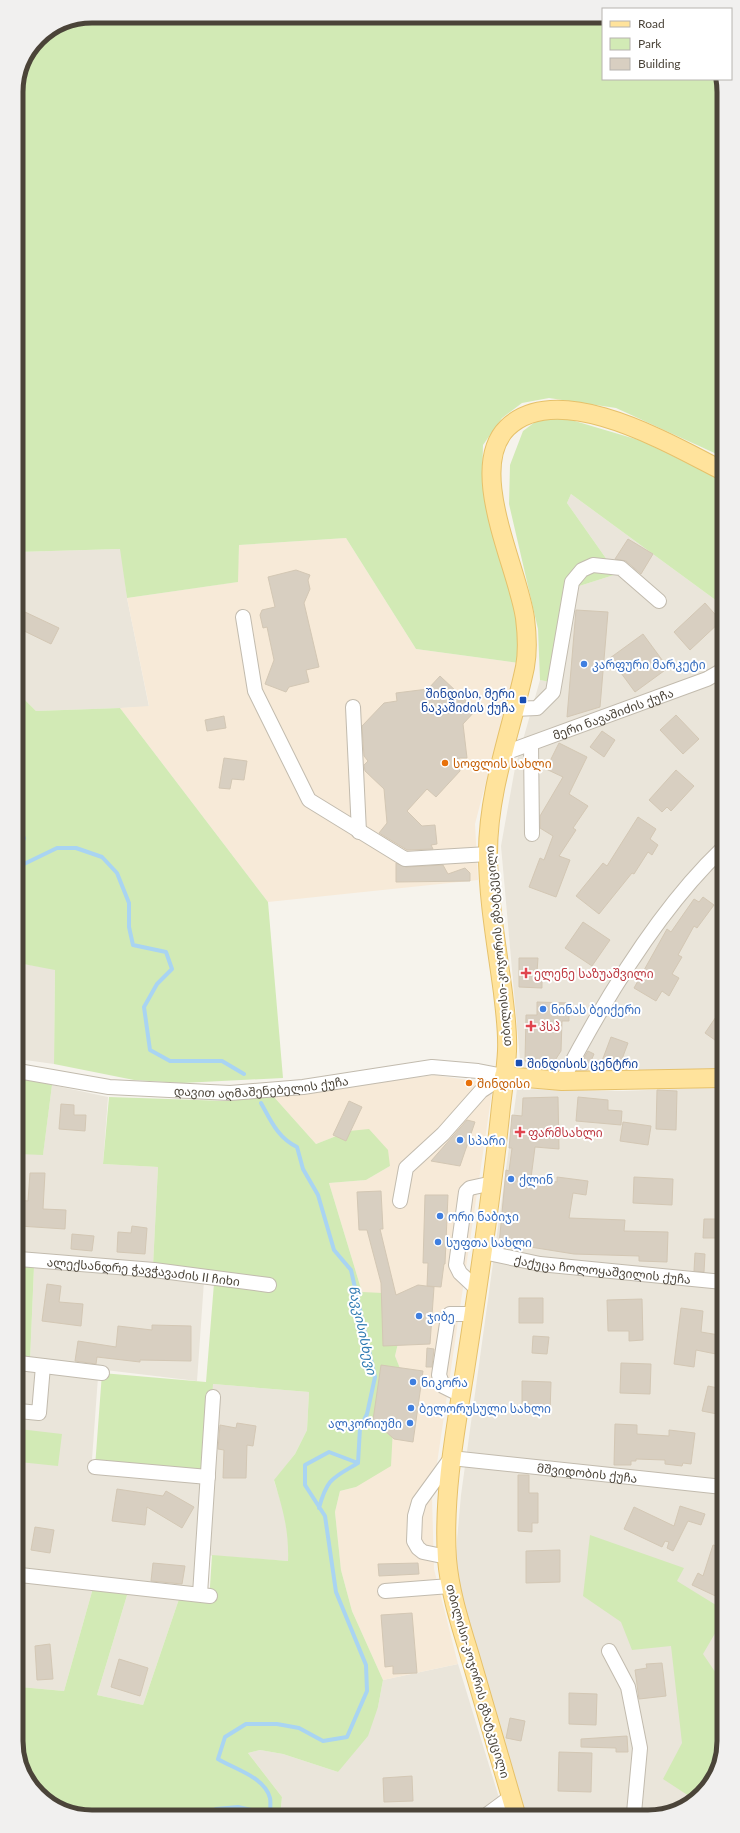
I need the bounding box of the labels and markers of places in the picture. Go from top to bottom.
place label: კარფური მარკეტი [592,657,706,672]
marker: კარფური მარკეტი [579,659,589,669]
place label: შინდისი, მერი ნაკაშიძის ქუჩა [421,686,515,715]
marker: შინდისი, მერი ნაკაშიძის ქუჩა [518,695,528,705]
place label: სოფლის სახლი [453,756,552,772]
marker: სოფლის სახლი [440,758,450,768]
place label: ელენე საზუაშვილი [534,966,654,982]
marker: ელენე საზუაშვილი [521,968,531,978]
place label: ნინას ბეიქერი [551,1002,641,1017]
marker: ნინას ბეიქერი [538,1004,548,1014]
place label: პსპ [539,1019,560,1034]
marker: პსპ [526,1021,536,1031]
place label: შინდისის ცენტრი [527,1056,638,1072]
marker: შინდისის ცენტრი [514,1058,524,1068]
place label: შინდისი [477,1076,530,1092]
marker: შინდისი [464,1078,474,1088]
place label: ფარმსახლი [528,1125,603,1141]
marker: ფარმსახლი [515,1127,525,1137]
place label: სპარი [468,1133,505,1148]
marker: სპარი [455,1135,465,1145]
place label: ქლინ [519,1172,553,1188]
marker: ქლინ [506,1174,516,1184]
place label: ორი ნაბიჯი [448,1209,519,1224]
marker: ორი ნაბიჯი [435,1211,445,1221]
place label: სუფთა სახლი [446,1235,532,1251]
marker: სუფთა სახლი [433,1237,443,1247]
place label: ჯიბე [427,1309,455,1324]
marker: ჯიბე [414,1311,424,1321]
place label: ნიკორა [421,1375,468,1390]
marker: ნიკორა [408,1377,418,1387]
place label: ბელორუსული სახლი [419,1401,551,1417]
marker: ბელორუსული სახლი [406,1403,416,1413]
place label: ალკორიუმი [328,1416,402,1432]
marker: ალკორიუმი [405,1418,415,1428]

